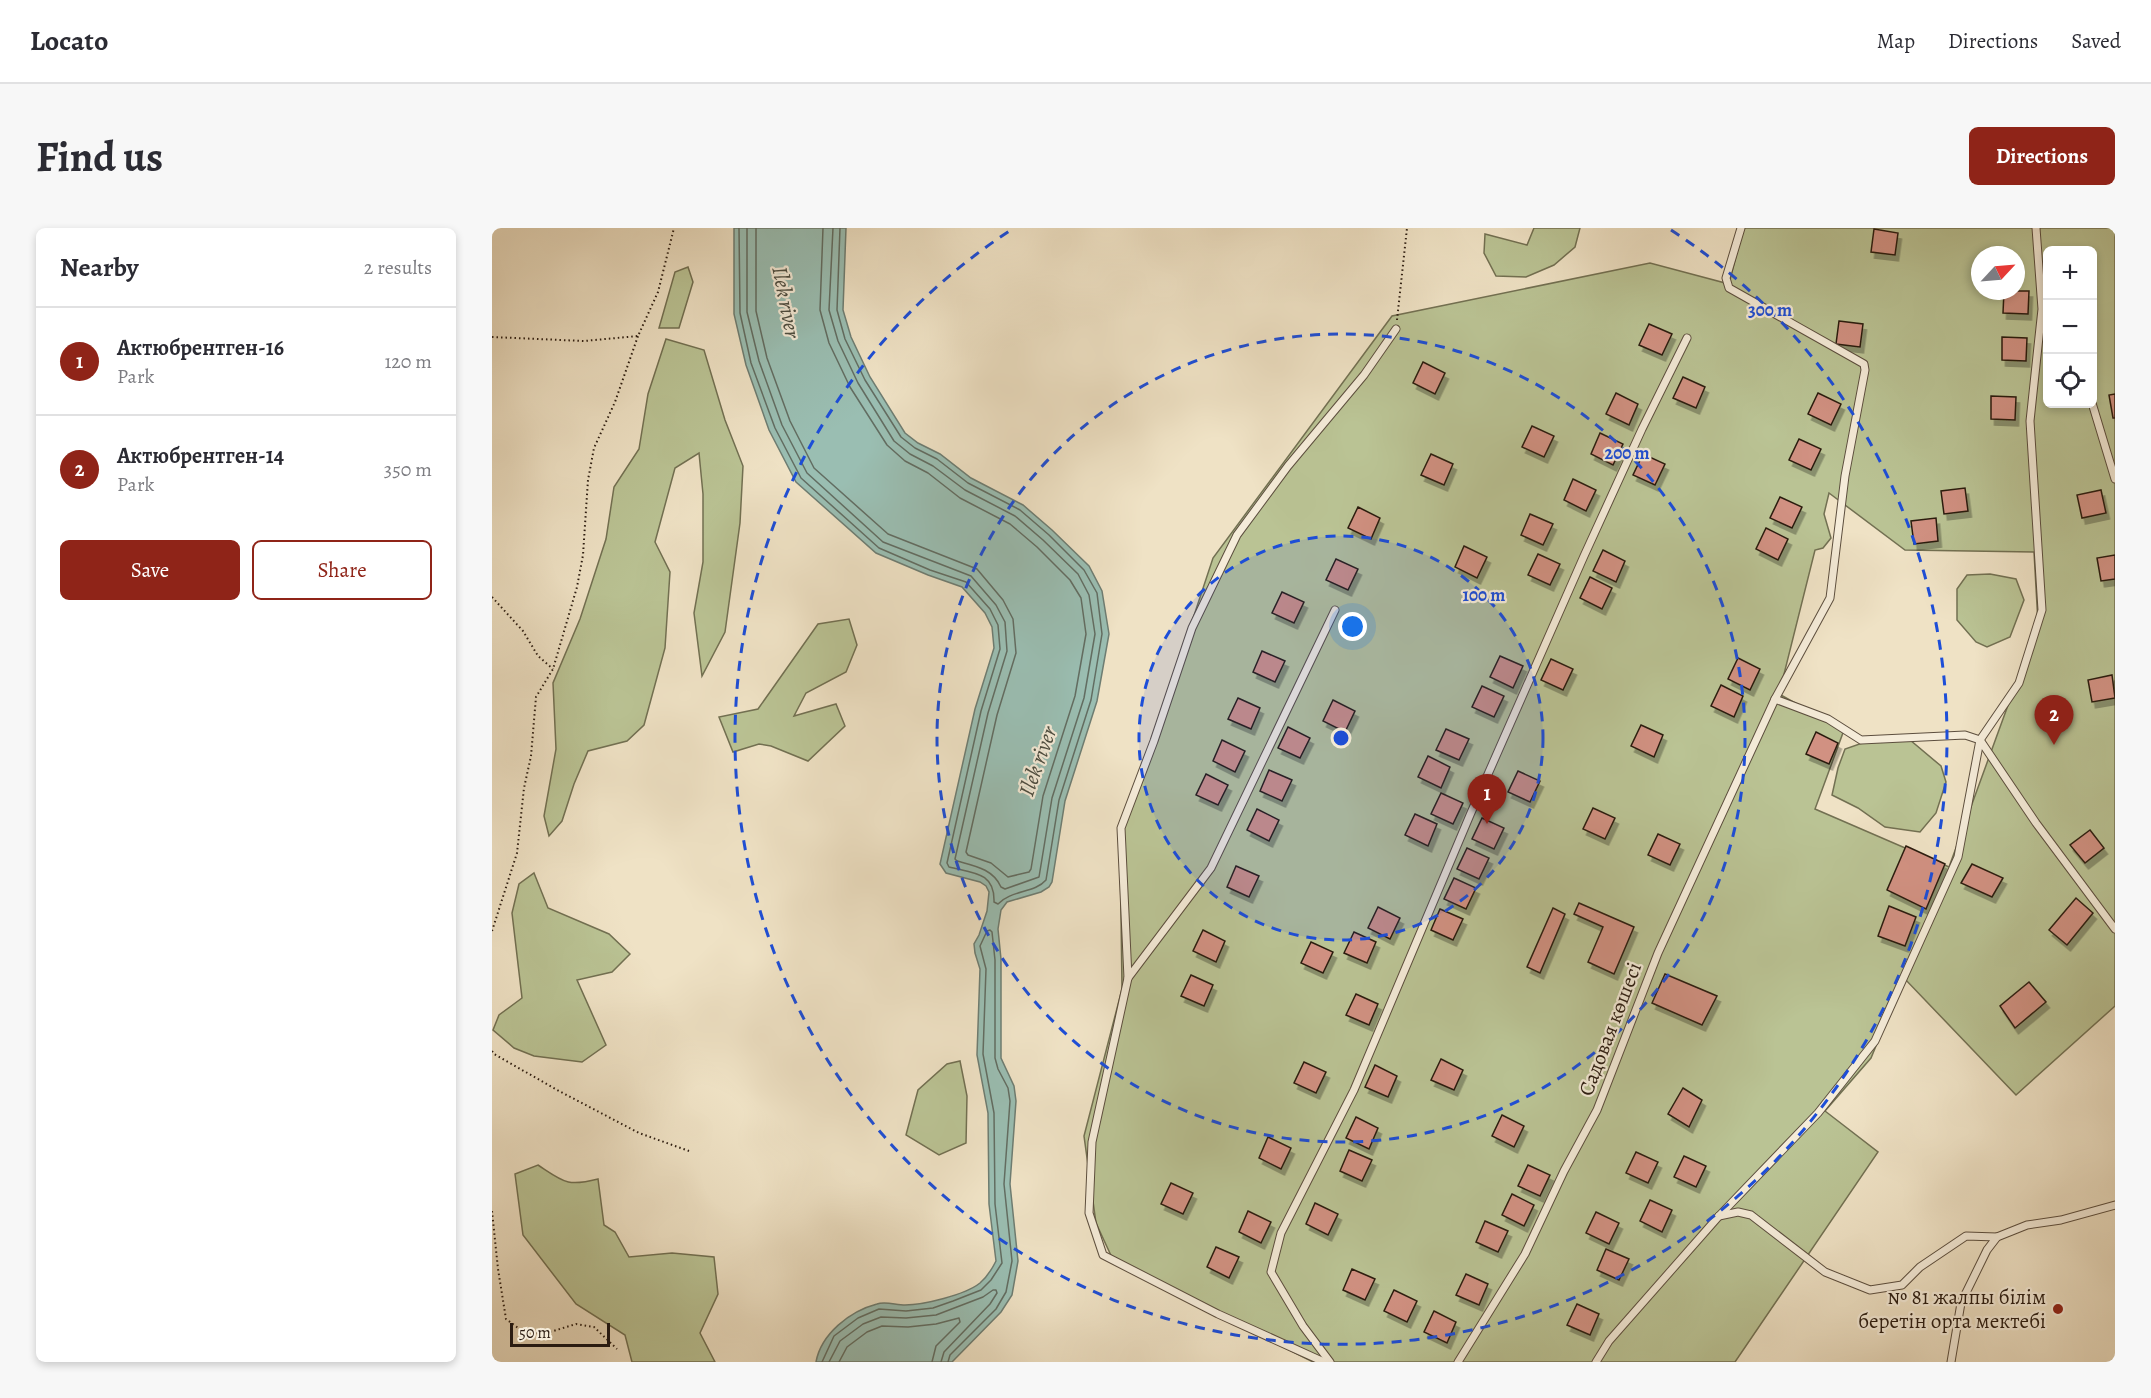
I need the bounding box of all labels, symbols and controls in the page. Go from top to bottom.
text: Locato [30,22,108,60]
text: Map [1877,27,1915,55]
text: Directions [1948,27,2038,55]
text: Saved [2071,27,2121,55]
button: Directions [1969,127,2115,185]
text: Find us [36,128,163,185]
north arrow [1971,246,2025,300]
map controls [2043,246,2097,408]
button: + [2043,246,2097,300]
text: Nearby [60,250,139,285]
text: 2 results [364,254,432,281]
water label: Ilek river [764,264,808,342]
text: 300 m [1748,298,1792,322]
button: − [2043,300,2097,354]
text: Актюбрентген-16 [117,333,284,363]
text: 1 [76,348,83,375]
text: 120 m [384,348,432,375]
button: locate [2043,354,2097,408]
text: Park [117,363,155,390]
text: Актюбрентген-14 [117,441,284,471]
text: 200 m [1604,441,1650,465]
text: 2 [75,456,84,483]
text: 350 m [384,456,432,483]
text: Park [117,471,155,498]
button: Save [60,540,240,600]
button: Share [252,540,432,600]
text: 100 m [1463,583,1505,607]
your location [1338,612,1367,641]
pin: 2 [2034,696,2074,745]
water label: Ilek river [1011,721,1065,800]
centre of rings [1331,728,1351,748]
pin: 1 [1468,774,1506,824]
street label: Садовая көшесі [1572,958,1648,1100]
place label: № 81 жалпы білім беретін орта мектебі [1858,1283,2046,1335]
marker: № 81 жалпы білім беретін орта мектебі [2051,1302,2065,1316]
scale bar [510,1320,610,1348]
text: 50 m [519,1322,551,1344]

